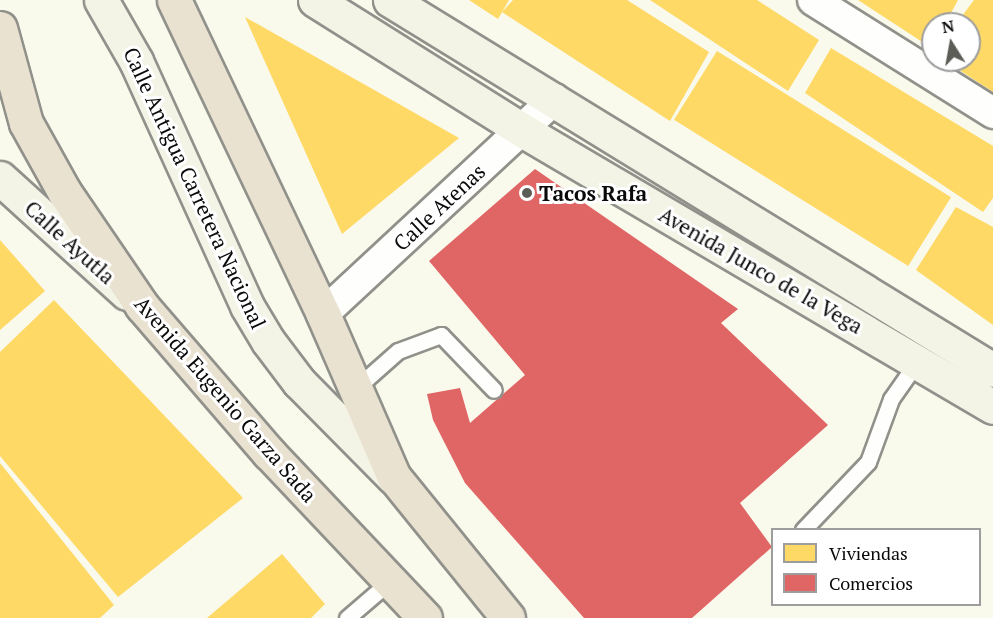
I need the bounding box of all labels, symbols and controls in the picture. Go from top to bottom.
north arrow [921,12,981,72]
text: N [940,14,956,38]
street label: Calle Antigua Carretera Nacional [118,43,272,333]
street label: Calle Atenas [388,158,490,256]
place label: Tacos Rafa [539,180,647,206]
marker: Tacos Rafa [520,186,534,200]
street label: Calle Ayutla [20,195,120,289]
street label: Avenida Junco de la Vega [654,201,868,339]
street label: Avenida Eugenio Garza Sada [130,291,322,507]
legend [771,528,981,606]
text: Viviendas [829,541,908,565]
text: Comercios [829,571,913,595]

